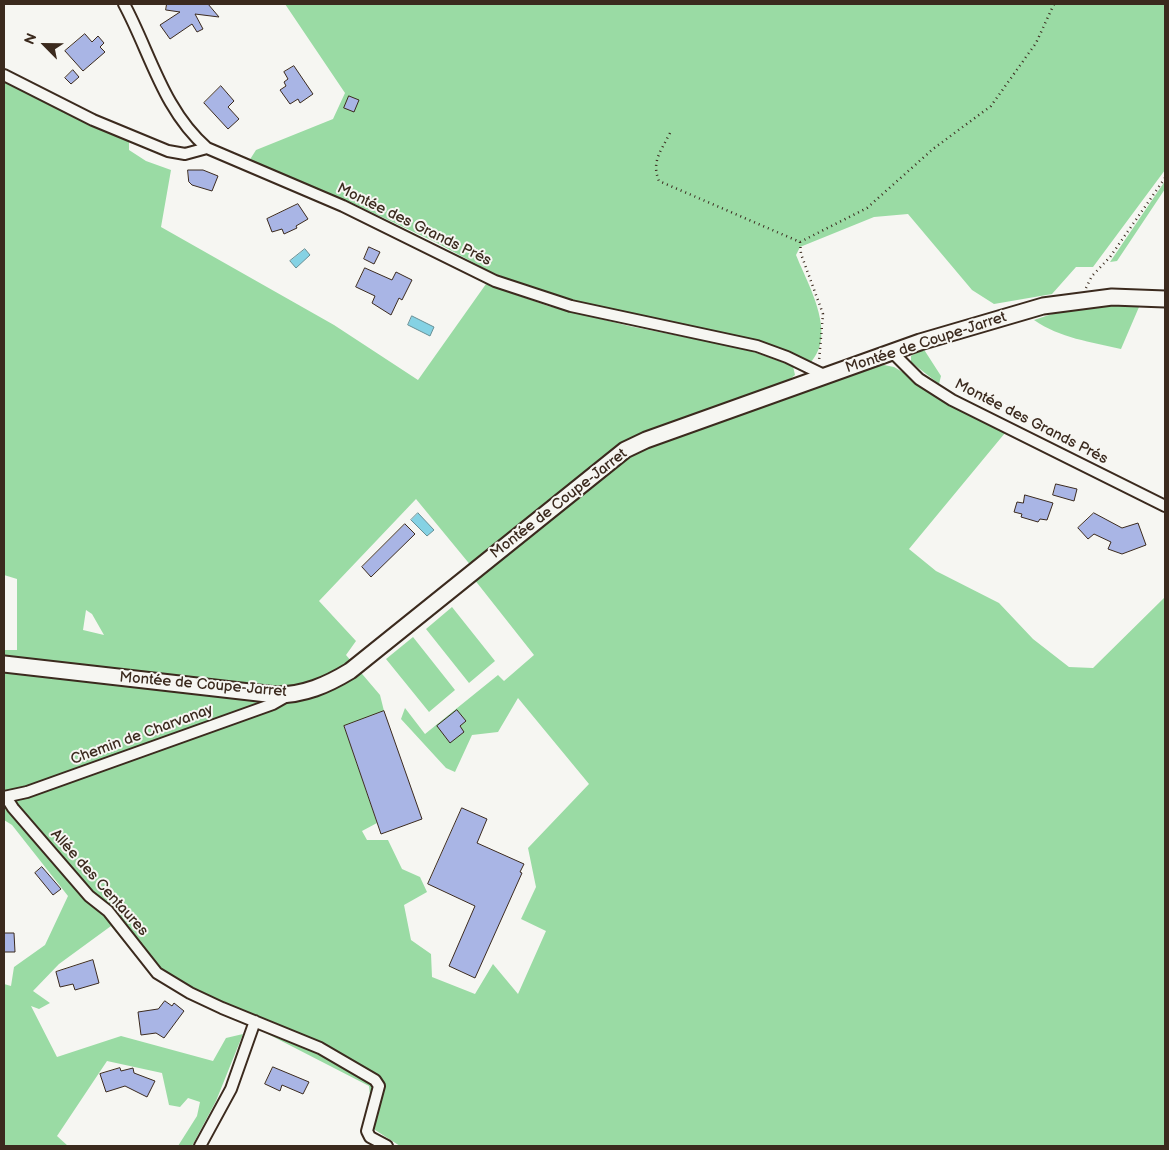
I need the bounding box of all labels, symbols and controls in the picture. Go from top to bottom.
north arrow [20,20,70,70]
text: N [21,31,41,47]
street label: Montée des Grands Prés [334,180,494,270]
street label: Montée de Coupe-Jarret [843,308,1009,378]
street label: Montée des Grands Prés [951,376,1111,468]
street label: Montée de Coupe-Jarret [487,445,631,563]
street label: Montée de Coupe-Jarret [118,669,288,701]
street label: Chemin de Charvanay [68,701,216,769]
street label: Allée des Centaures [46,826,152,940]

